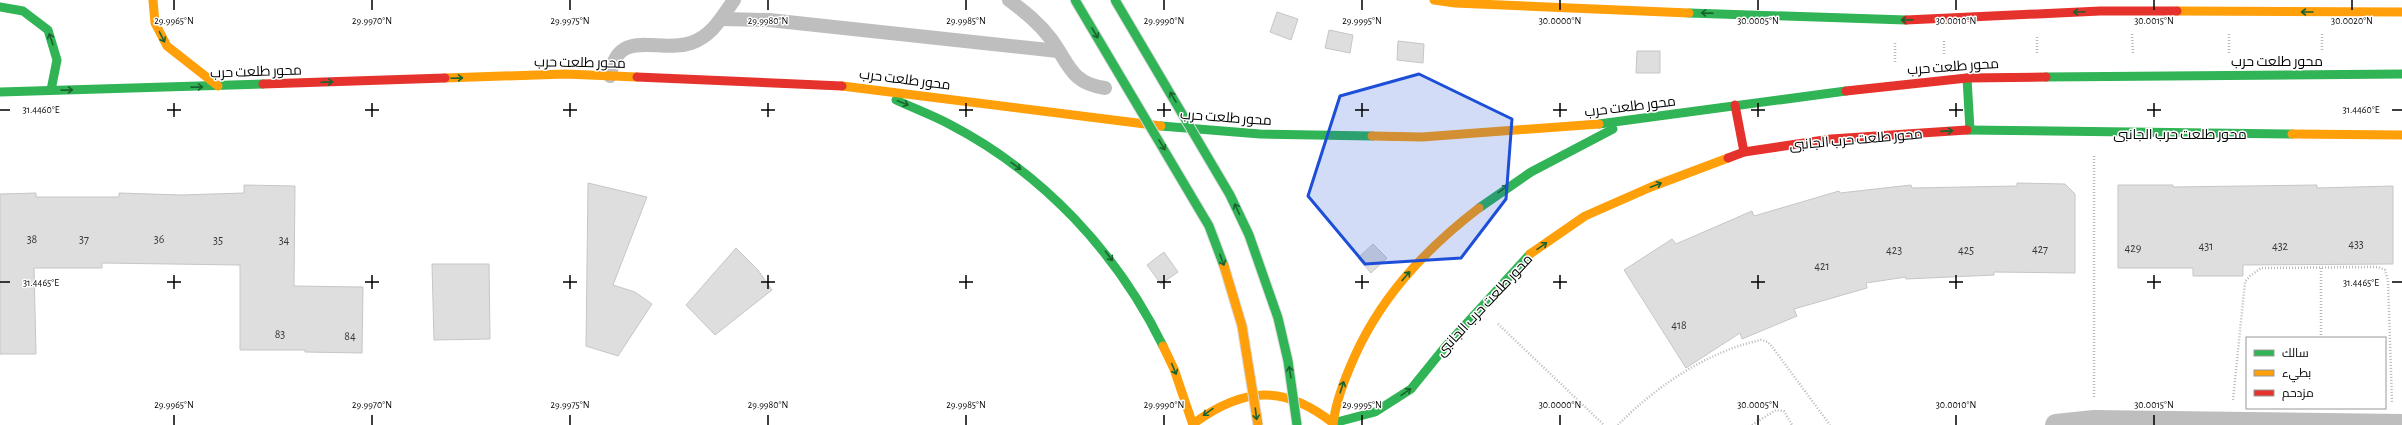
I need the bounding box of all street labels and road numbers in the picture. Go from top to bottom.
street label: محور طلعت حرب [534,55,626,71]
street label: محور طلعت حرب [2231,55,2323,69]
street label: محور طلعت حرب [1907,57,1999,77]
street label: محور طلعت حرب [210,63,302,81]
street label: محور طلعت حرب [858,67,951,93]
street label: محور طلعت حرب [1584,94,1677,120]
street label: محور طلعت حرب [1180,108,1272,128]
street label: محور طلعت حرب الجانبى [1789,127,1923,153]
street label: محور طلعت حرب الجانبى [2113,128,2247,142]
street label: محور طلعت حرب الجانبى [1434,252,1535,359]

